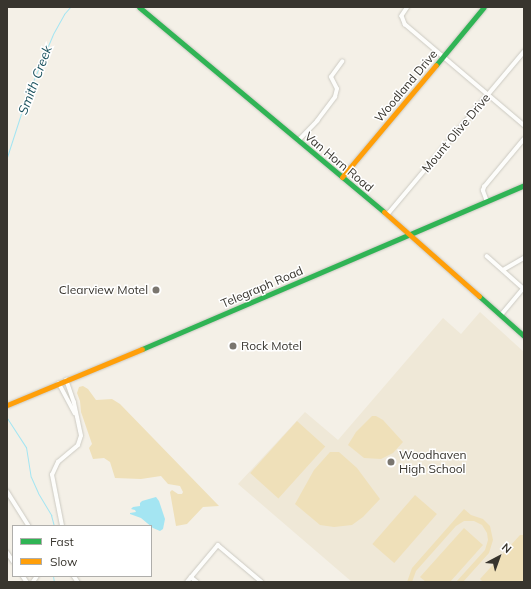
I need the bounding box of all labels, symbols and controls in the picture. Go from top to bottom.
water label: Smith Creek [15,43,55,117]
street label: Woodland Drive [372,47,440,125]
street label: Mount Olive Drive [419,91,493,175]
street label: Van Horn Road [302,129,376,195]
street label: Telegraph Road [219,263,305,311]
place label: Clearview Motel [59,283,148,297]
marker: Clearview Motel [151,285,161,295]
place label: Rock Motel [241,339,302,353]
marker: Rock Motel [228,341,238,351]
place label: Woodhaven High School [399,448,467,476]
marker: Woodhaven High School [386,457,396,467]
legend [12,525,152,577]
text: Fast [50,534,74,549]
north arrow [479,537,519,577]
text: N [499,540,515,556]
text: Slow [50,554,78,569]

